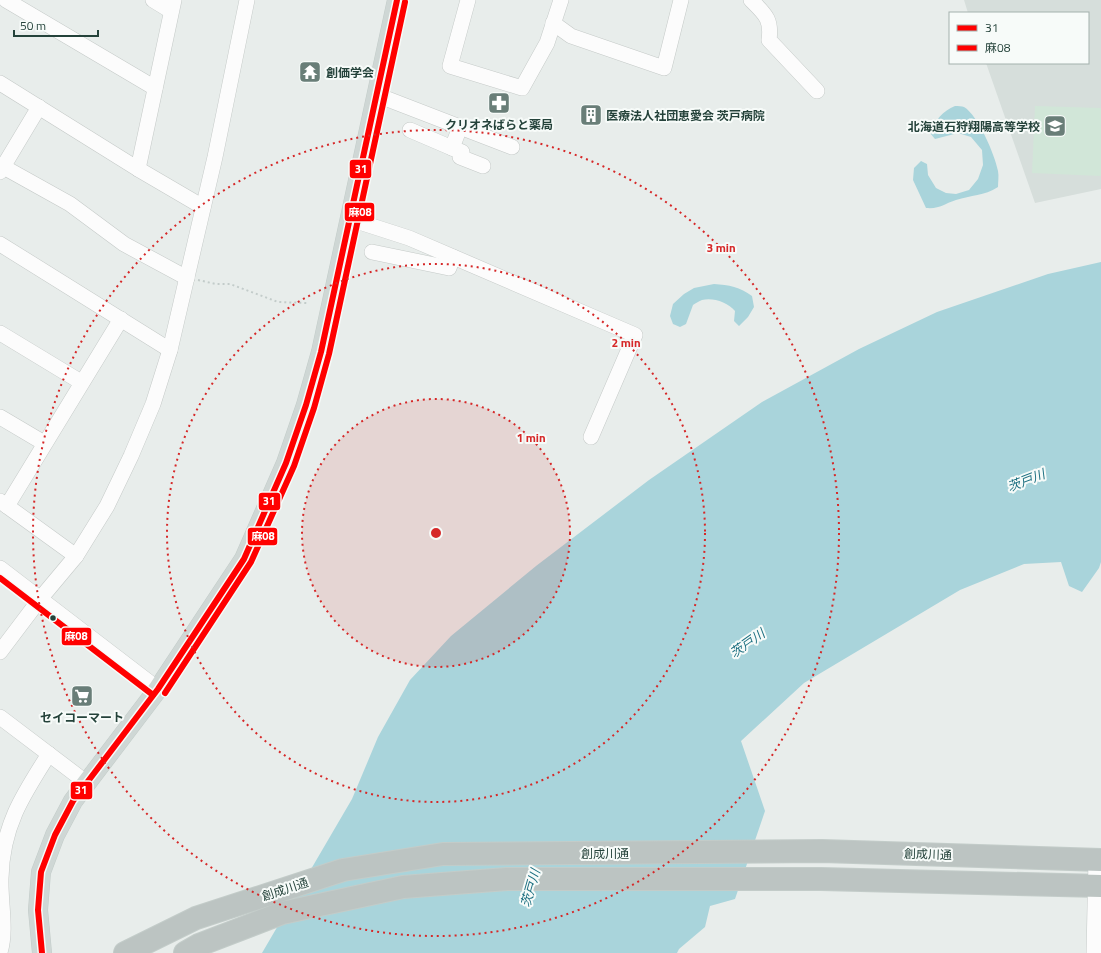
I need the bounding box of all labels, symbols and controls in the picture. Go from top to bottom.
scale bar [14,12,98,38]
legend [949,12,1089,64]
text: 50 m [20,16,46,35]
text: 31 [985,18,998,37]
text: 麻08 [985,38,1011,57]
temple icon: 創価学会 [297,59,323,85]
place label: 創価学会 [326,63,374,82]
pharmacy icon: クリオネばらと薬局 [486,90,512,116]
building icon: 医療法人社団恵愛会 茨戸病院 [578,102,604,128]
place label: 医療法人社団恵愛会 茨戸病院 [606,106,765,125]
school or university icon: 北海道石狩翔陽高等学校 [1042,113,1068,139]
place label: クリオネばらと薬局 [445,115,553,134]
place label: 北海道石狩翔陽高等学校 [908,117,1040,136]
line badge: 31 [349,159,372,179]
text: 31 [355,161,367,177]
line badge: 麻08 [344,202,375,222]
text: 麻08 [348,204,372,220]
text: 3 min [706,238,736,257]
text: 2 min [611,333,641,352]
text: 1 min [516,428,546,447]
water label: 茨戸川 [1004,463,1050,496]
line badge: 31 [258,492,281,511]
text: 31 [263,493,275,509]
centre of rings [429,526,443,540]
line badge: 麻08 [247,527,278,546]
text: 麻08 [251,528,275,544]
unlabelled marker [48,613,58,623]
water label: 茨戸川 [725,622,770,662]
line badge: 麻08 [61,627,92,646]
text: 麻08 [64,628,88,644]
supermarket icon: セイコーマート [69,683,95,709]
place label: セイコーマート [40,708,124,727]
line badge: 31 [70,781,93,800]
text: 31 [75,782,87,798]
street label: 創成川通 [581,844,629,863]
street label: 創成川通 [904,844,952,864]
water label: 茨戸川 [515,865,546,910]
street label: 創成川通 [259,873,311,905]

